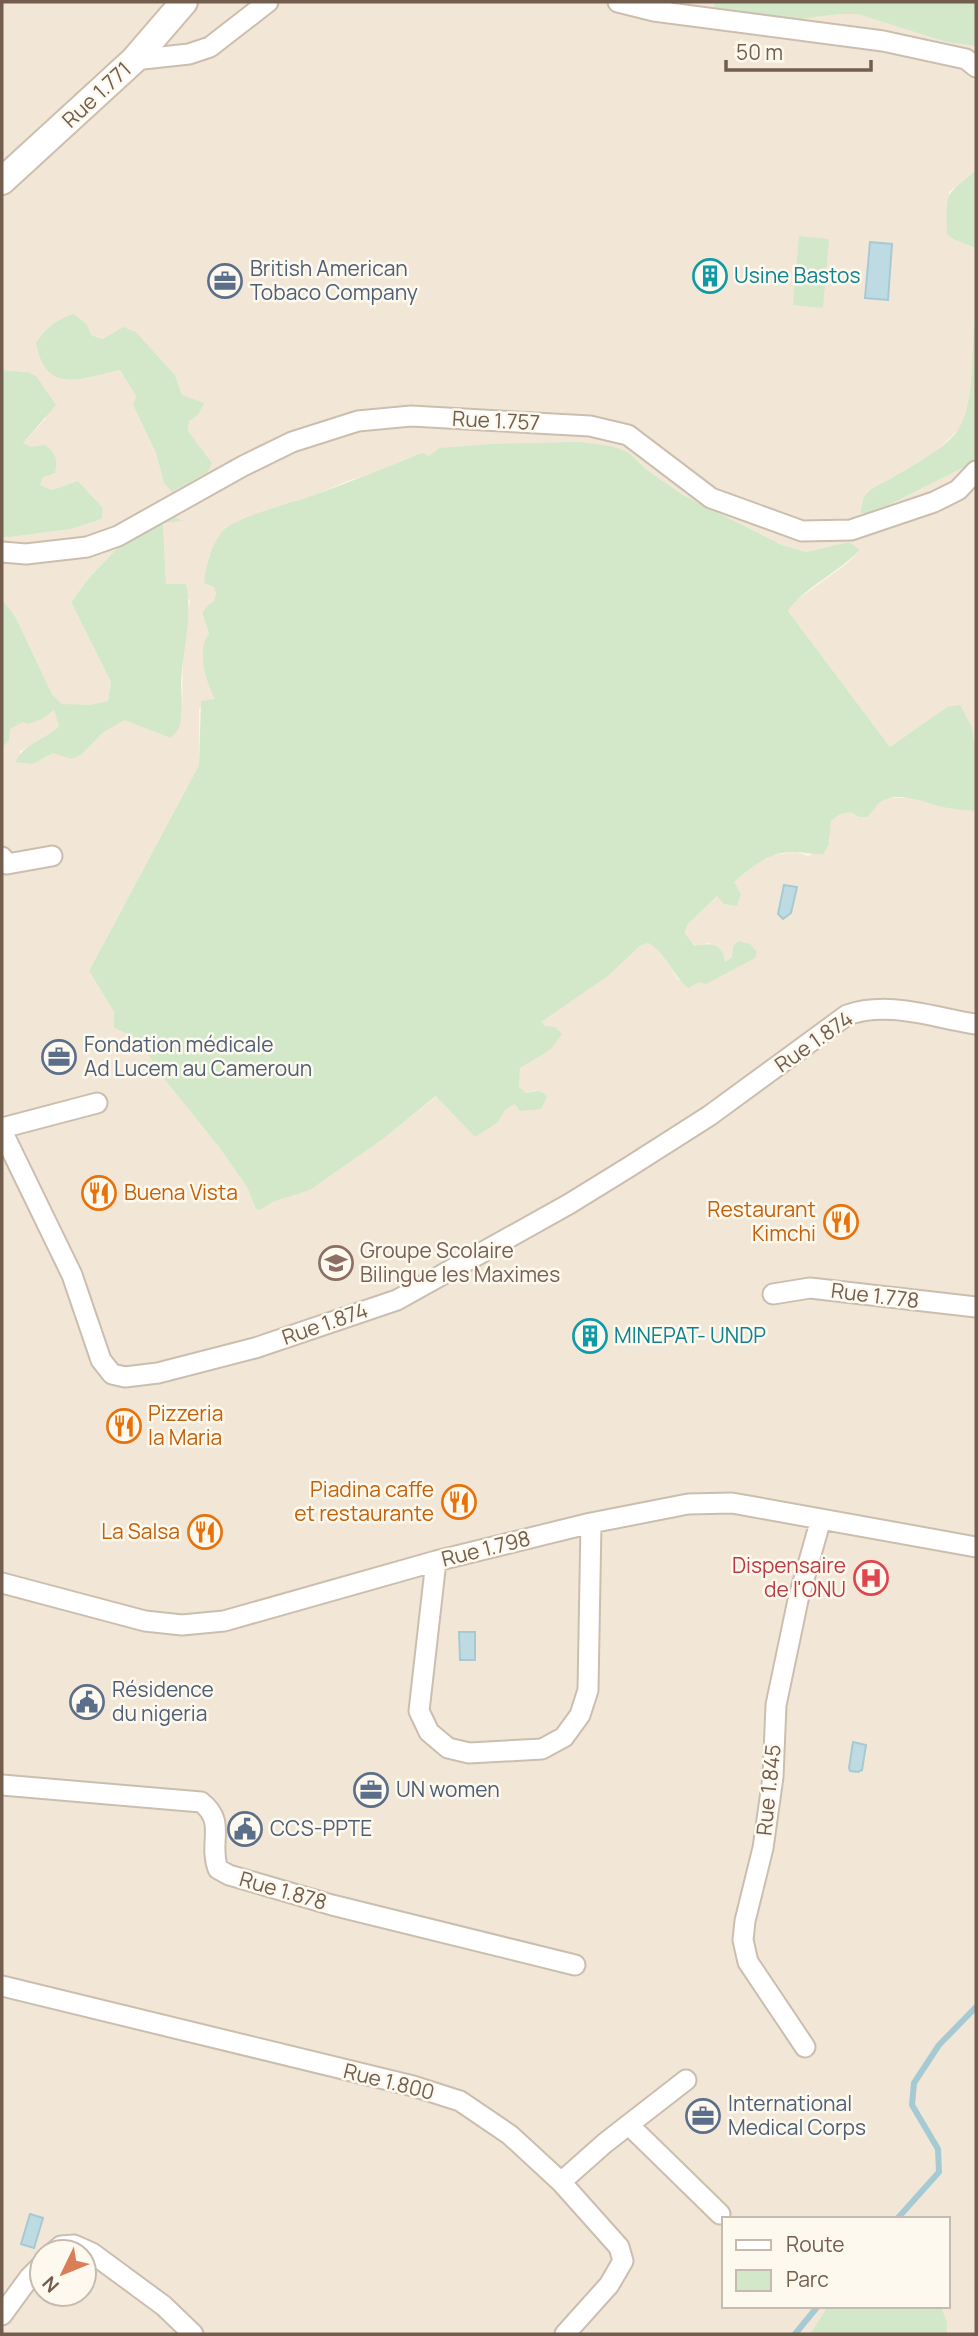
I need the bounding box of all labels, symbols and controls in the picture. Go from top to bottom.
scale bar [726,28,871,72]
text: 50 m [736,38,783,66]
street label: Rue 1.771 [56,55,137,133]
place label: British American Tobaco Company [250,254,418,306]
building icon: Usine Bastos [691,257,729,295]
place label: Usine Bastos [734,261,860,289]
office icon: British American Tobaco Company [206,262,244,300]
street label: Rue 1.757 [451,404,541,436]
street label: Rue 1.874 [769,1004,858,1078]
place label: Fondation médicale Ad Lucem au Cameroun [84,1030,312,1082]
office icon: Fondation médicale Ad Lucem au Cameroun [40,1038,78,1076]
restaurant icon: Buena Vista [80,1174,118,1212]
place label: Buena Vista [124,1178,238,1206]
place label: Restaurant Kimchi [707,1195,816,1247]
restaurant icon: Restaurant Kimchi [822,1203,860,1241]
place label: Groupe Scolaire Bilingue les Maximes [360,1236,560,1288]
school or university icon: Groupe Scolaire Bilingue les Maximes [317,1244,355,1282]
street label: Rue 1.778 [829,1276,921,1314]
street label: Rue 1.874 [278,1295,371,1351]
building icon: MINEPAT- UNDP [571,1317,609,1355]
place label: MINEPAT- UNDP [614,1321,766,1349]
place label: Pizzeria la Maria [148,1399,223,1451]
restaurant icon: Pizzeria la Maria [105,1407,143,1445]
place label: Piadina caffe et restaurante [294,1475,434,1527]
restaurant icon: Piadina caffe et restaurante [440,1483,478,1521]
restaurant icon: La Salsa [186,1513,224,1551]
place label: La Salsa [101,1517,180,1545]
street label: Rue 1.798 [438,1523,533,1573]
place label: Dispensaire de l'ONU [732,1551,846,1603]
hospital icon: Dispensaire de l'ONU [852,1559,890,1597]
place label: Résidence du nigeria [112,1675,214,1727]
public building icon: Résidence du nigeria [68,1683,106,1721]
street label: Rue 1.845 [749,1743,787,1837]
office icon: UN women [352,1771,390,1809]
place label: UN women [396,1775,500,1803]
public building icon: CCS-PPTE [226,1810,264,1848]
place label: CCS-PPTE [270,1814,372,1842]
street label: Rue 1.878 [236,1864,330,1916]
street label: Rue 1.800 [341,2056,438,2106]
place label: International Medical Corps [728,2089,866,2141]
office icon: International Medical Corps [684,2097,722,2135]
legend [722,2217,950,2308]
text: Route [786,2230,844,2258]
north arrow [28,2238,98,2308]
text: Parc [786,2265,829,2293]
text: N [36,2271,65,2298]

